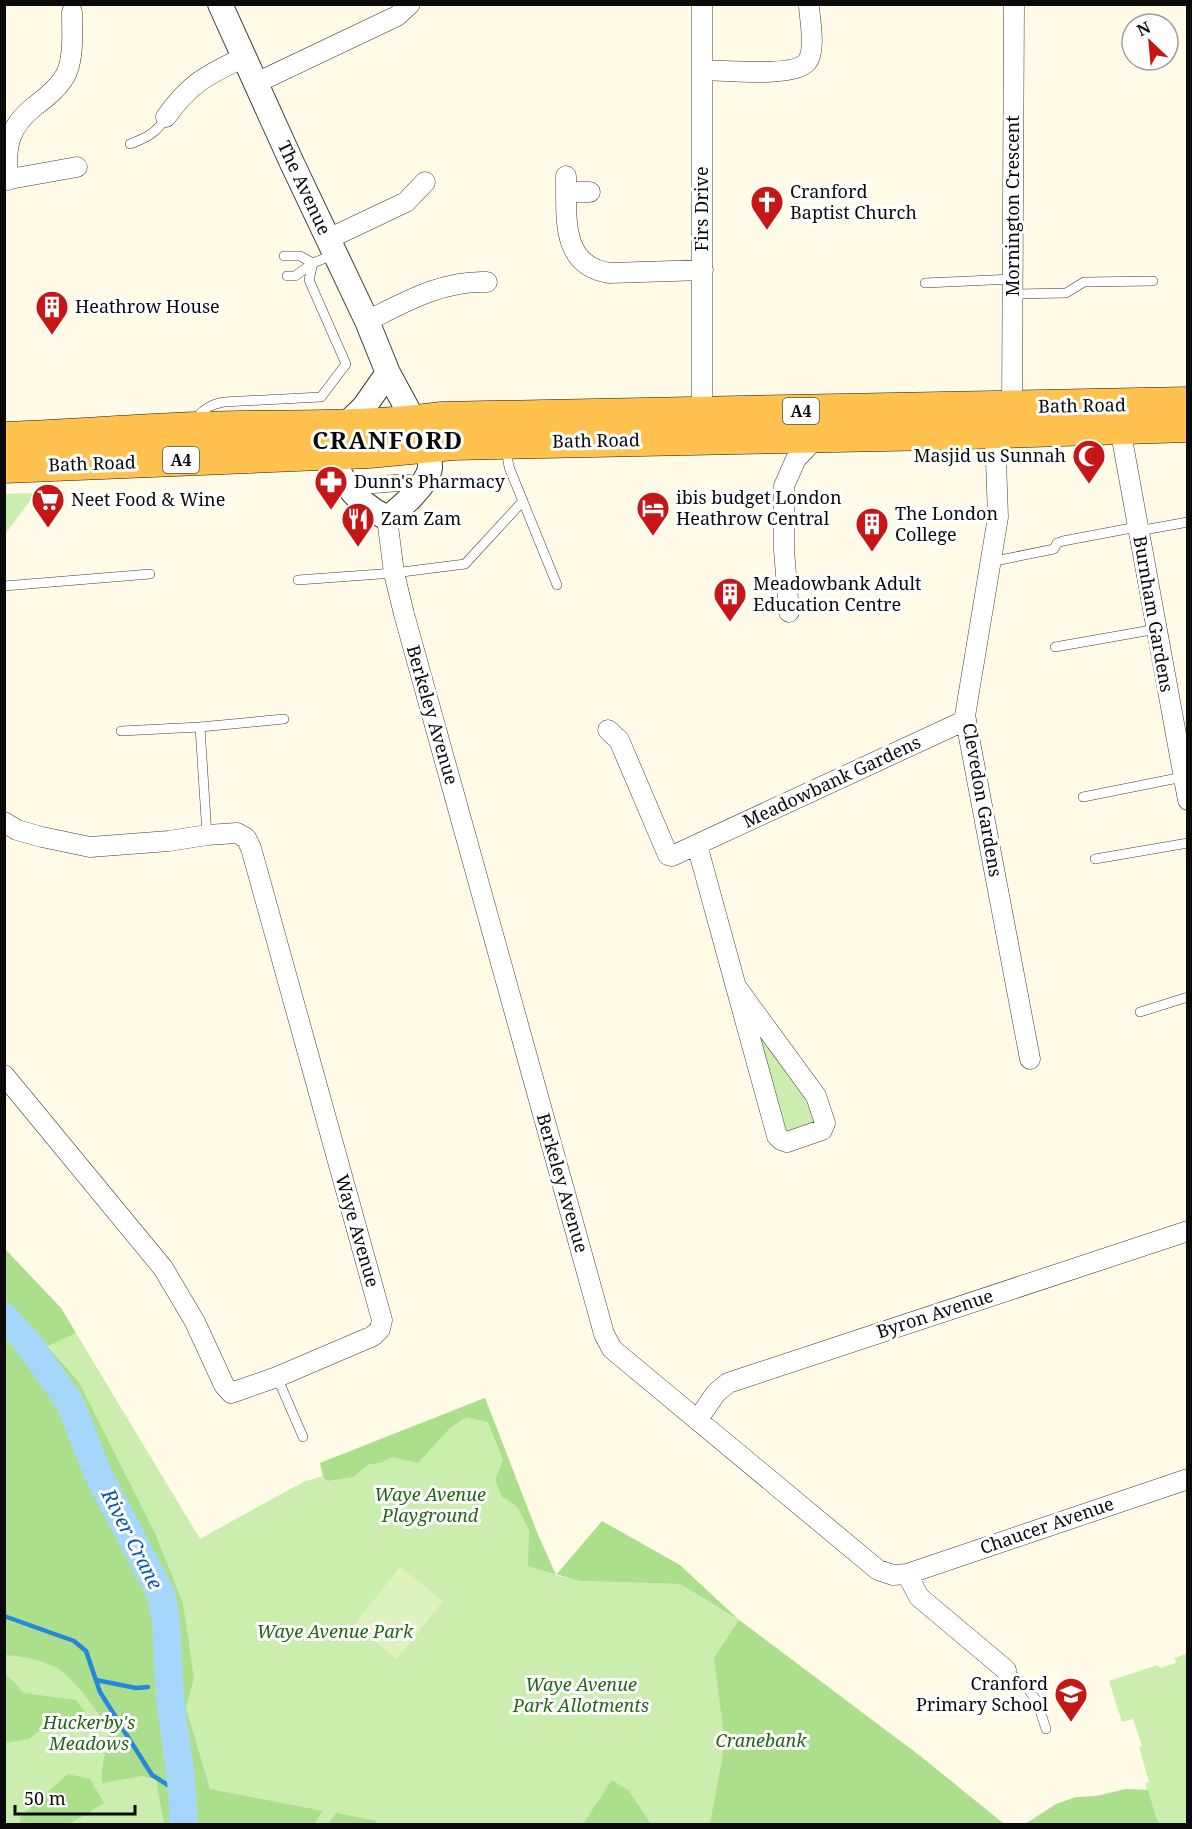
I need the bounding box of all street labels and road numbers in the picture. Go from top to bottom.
street label: Mornington Crescent [1000,115,1024,297]
street label: The Avenue [273,137,337,238]
street label: Firs Drive [689,166,713,252]
street label: Bath Road [1038,392,1126,418]
road number: A4 [783,398,819,424]
street label: Bath Road [552,427,640,453]
road number: A4 [163,447,199,473]
street label: Bath Road [48,449,136,477]
street label: Burnham Gardens [1128,534,1180,694]
street label: Berkeley Avenue [402,642,464,787]
street label: Clevedon Gardens [958,721,1008,879]
street label: Meadowbank Gardens [739,729,924,833]
street label: Berkeley Avenue [532,1110,594,1255]
street label: Waye Avenue [330,1172,386,1290]
street label: Byron Avenue [873,1283,996,1343]
street label: Chaucer Avenue [977,1491,1117,1559]

